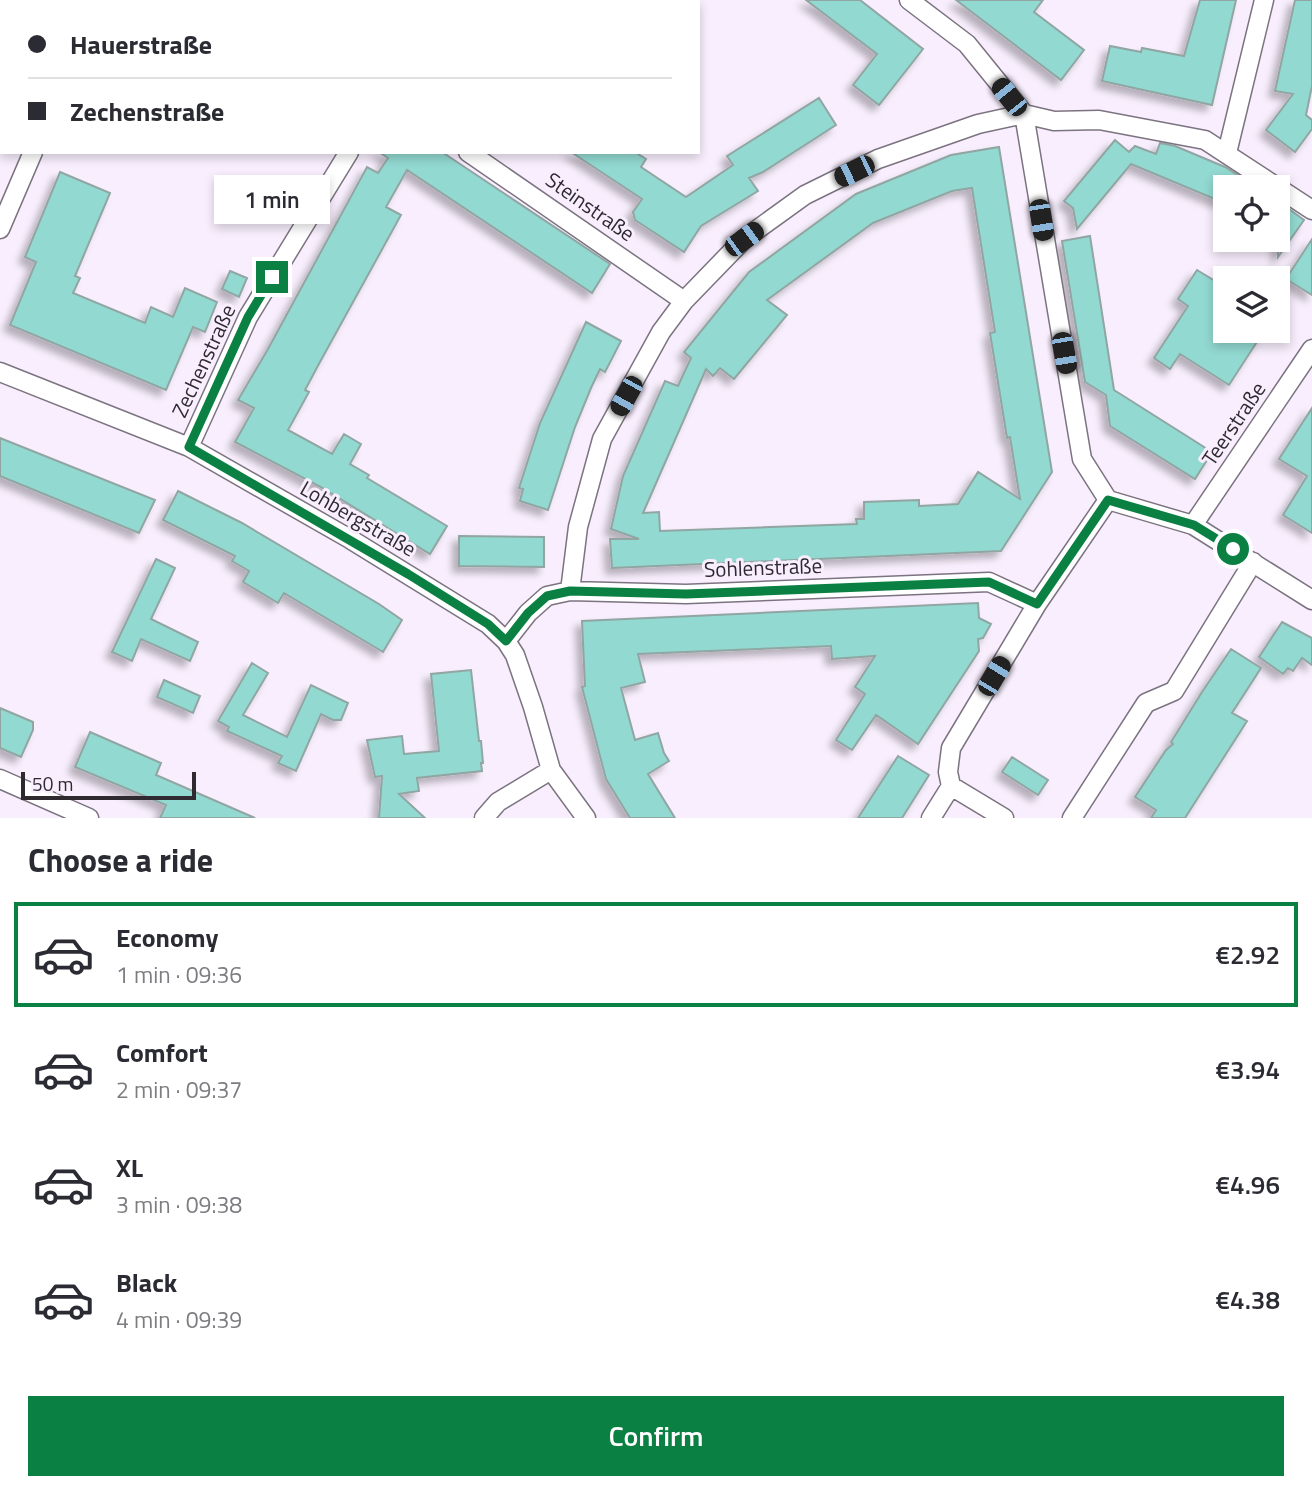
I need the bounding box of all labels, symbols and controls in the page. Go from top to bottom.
text: Hauerstraße [70,25,212,64]
car [988,74,1031,120]
text: Zechenstraße [70,92,224,131]
car [831,152,878,190]
street label: Steinstraße [539,164,642,249]
map controls [1213,175,1290,343]
button: locate [1213,175,1290,252]
callout: 1 min [214,176,330,224]
text: 1 min [244,182,300,217]
car [1028,198,1055,242]
car [721,218,768,260]
route end [256,261,288,293]
button: layers [1213,266,1290,343]
street label: Zechenstraße [163,299,243,422]
car [1051,330,1078,376]
car [607,373,646,419]
street label: Teerstraße [1193,375,1273,472]
street label: Lohbergstraße [294,472,423,564]
route start [1217,533,1249,565]
street label: Sohlenstraße [703,549,823,585]
car [975,653,1014,699]
scale bar [21,769,196,801]
text: 50 m [32,769,73,798]
text: Choose a ride [28,836,213,884]
text: Economy [116,918,218,957]
icon: car [32,923,95,986]
text: €2.92 [1216,935,1280,974]
text: 1 min · 09:36 [116,957,242,992]
text: Comfort [116,1033,208,1072]
icon: car [32,1038,95,1101]
text: €3.94 [1216,1050,1280,1089]
text: 2 min · 09:37 [116,1072,242,1107]
text: XL [116,1148,143,1187]
icon: car [32,1153,95,1216]
text: €4.96 [1216,1165,1280,1204]
text: 3 min · 09:38 [116,1187,242,1222]
text: Black [116,1263,177,1302]
icon: car [32,1268,95,1331]
text: €4.38 [1216,1280,1280,1319]
text: 4 min · 09:39 [116,1302,242,1337]
button: Confirm [28,1396,1284,1476]

